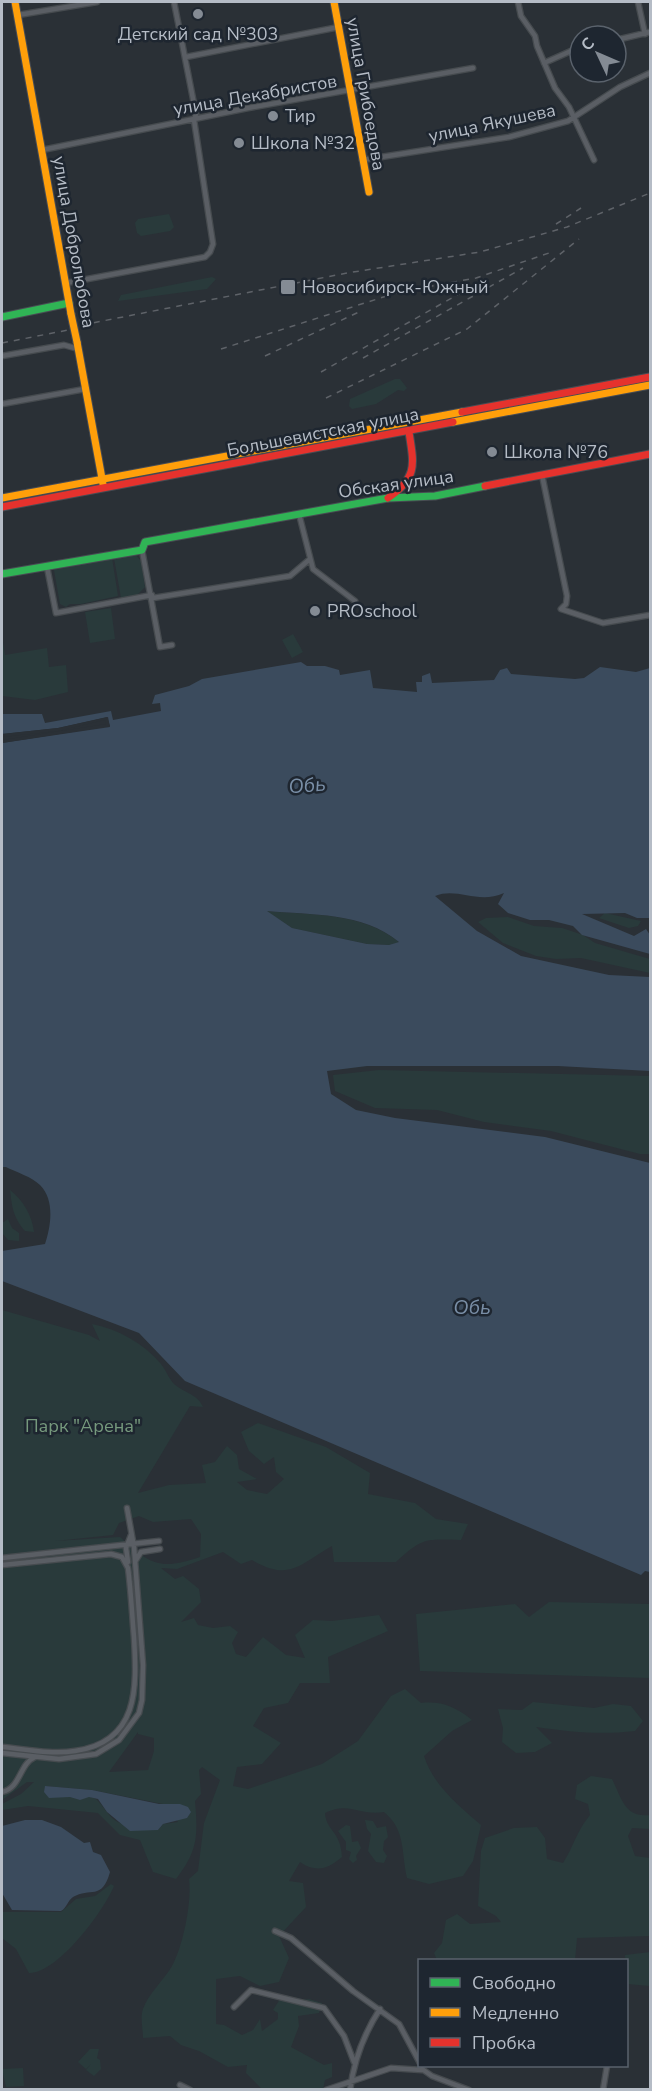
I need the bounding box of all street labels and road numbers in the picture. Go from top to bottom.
street label: улица Грибоедова [341,16,391,172]
street label: улица Декабристов [171,69,339,121]
street label: улица Якушева [426,98,558,148]
street label: улица Добролюбова [47,154,101,330]
street label: Большевистская улица [225,402,421,462]
street label: Обская улица [337,464,455,504]

